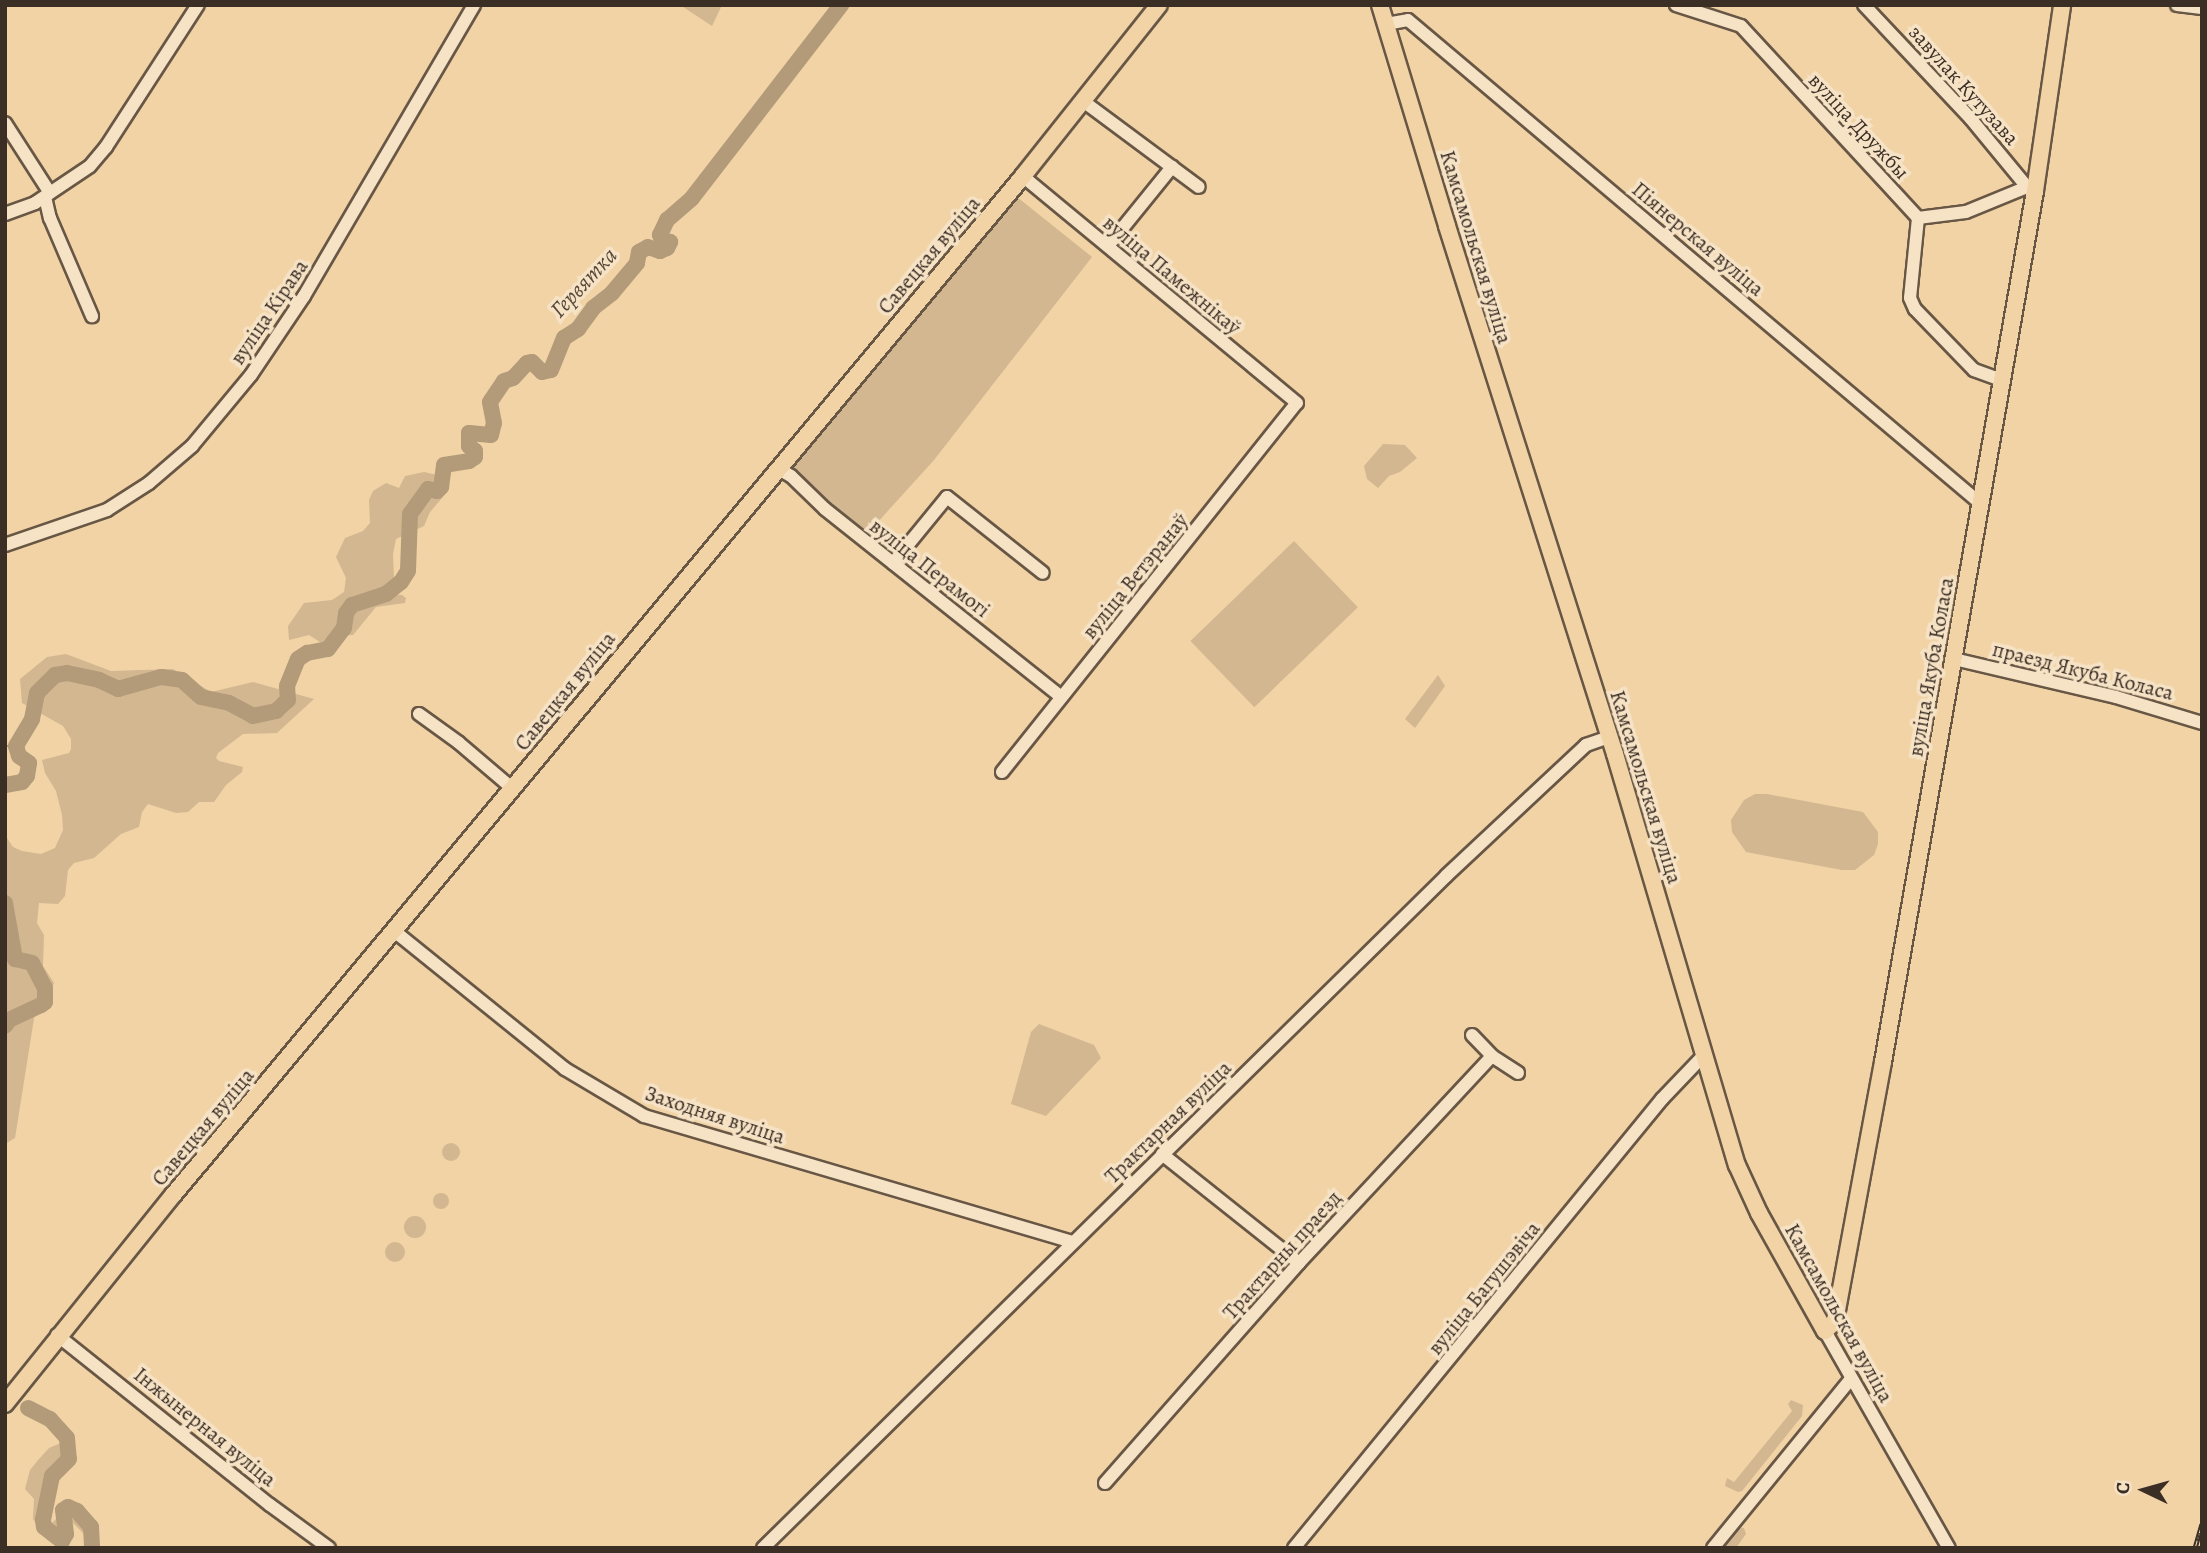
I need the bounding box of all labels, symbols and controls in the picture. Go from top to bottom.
street label: завулак Кутузава [1904,20,2024,150]
street label: вуліца Дружбы [1803,68,1915,184]
street label: Камсамольская вуліца [1435,147,1517,347]
street label: Піянерская вуліца [1627,177,1769,301]
street label: Савецкая вуліца [873,191,985,319]
street label: вуліца Памежнікаў [1098,210,1246,340]
water label: Гервятка [545,242,623,324]
street label: вуліца Кірава [225,255,313,369]
street label: вуліца Ветэранаў [1077,508,1193,644]
street label: вуліца Перамогі [865,513,995,623]
street label: вуліца Якуба Коласа [1903,576,1959,758]
street label: Савецкая вуліца [509,626,621,756]
street label: праезд Якуба Коласа [1990,636,2176,706]
street label: Камсамольская вуліца [1605,687,1687,887]
street label: Трактарная вуліца [1100,1055,1236,1189]
street label: Савецкая вуліца [147,1063,259,1191]
street label: Заходняя вуліца [642,1081,788,1149]
street label: Трактарны праезд [1218,1185,1346,1325]
street label: вуліца Багушэвіча [1423,1216,1545,1360]
street label: Камсамольская вуліца [1779,1219,1899,1407]
street label: Інжынерная вуліца [129,1362,281,1492]
north arrow [2109,1455,2179,1525]
text: С [2110,1481,2137,1495]

